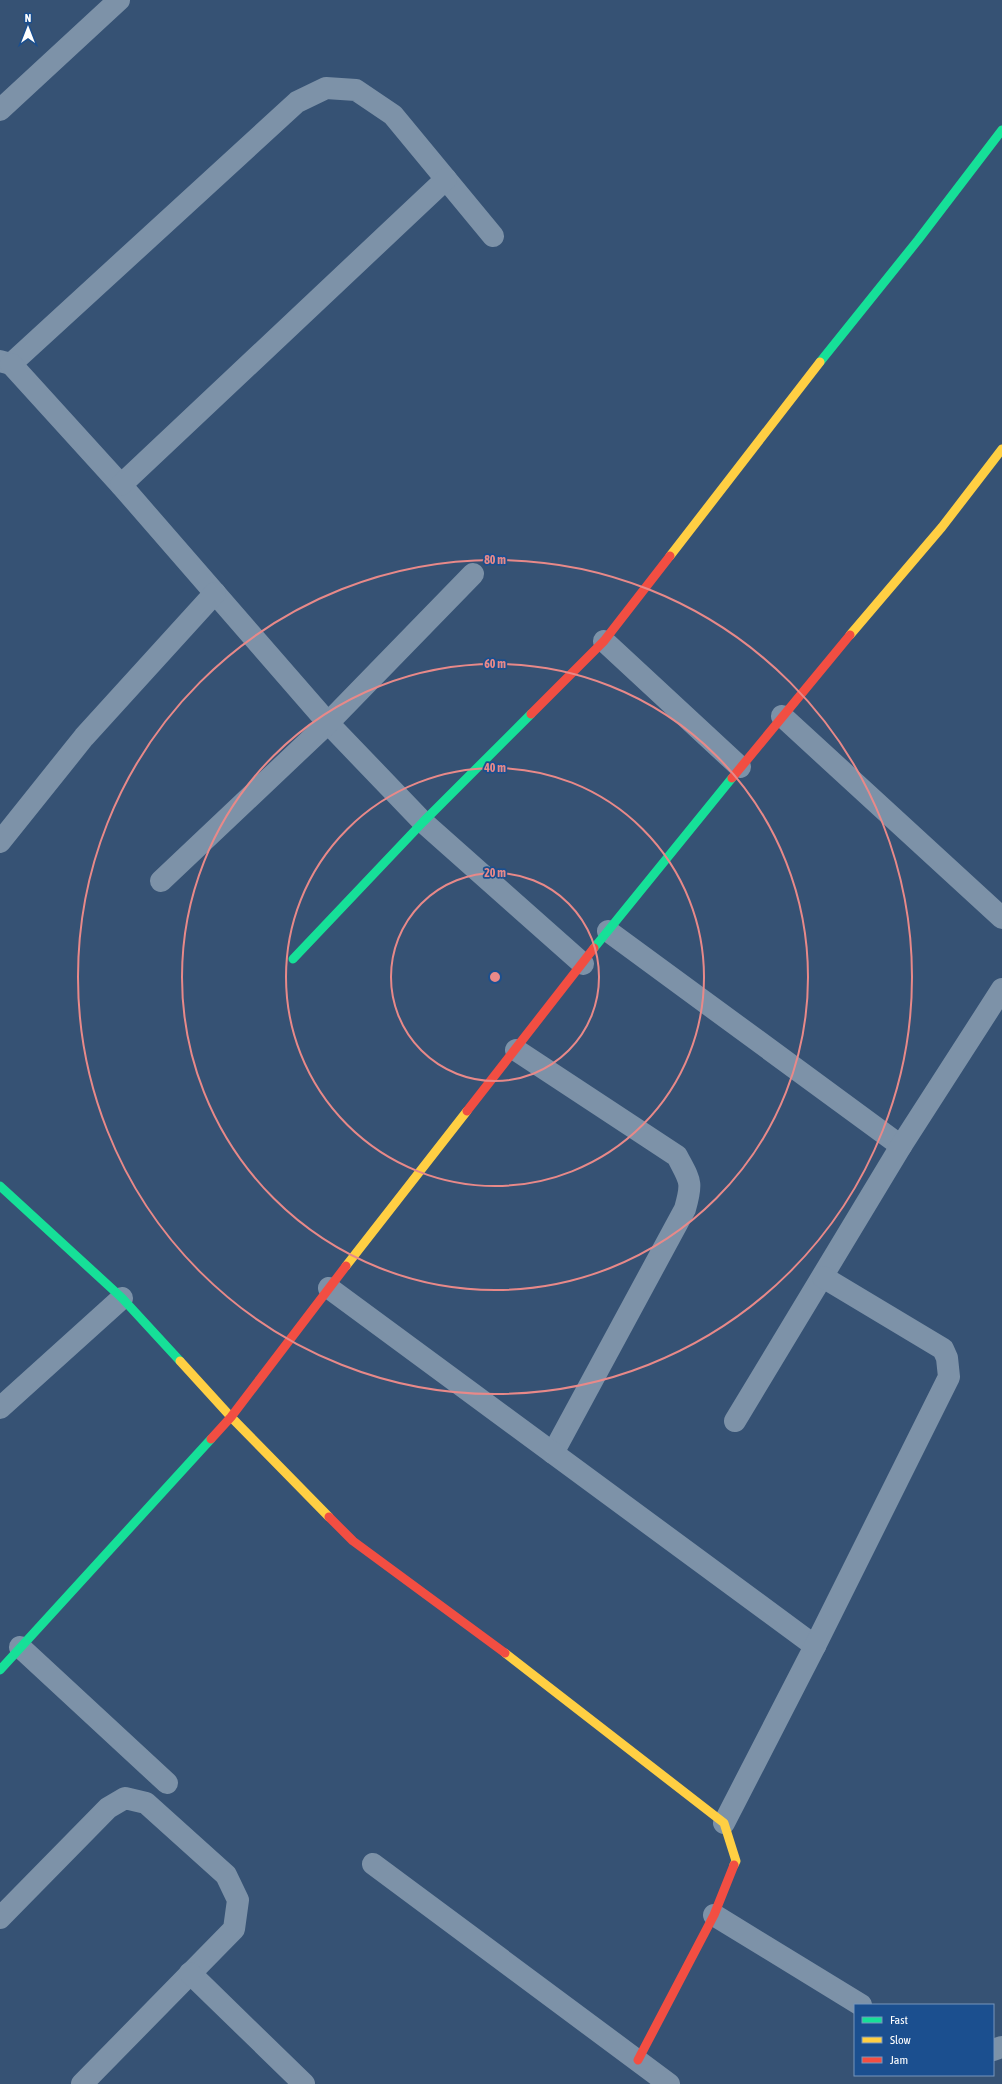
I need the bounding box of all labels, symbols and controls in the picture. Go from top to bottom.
north arrow [8,8,48,48]
text: N [25,12,31,24]
text: 80 m [484,553,506,567]
text: 60 m [484,657,506,671]
text: 40 m [483,761,506,775]
text: 20 m [484,866,506,880]
centre of rings [488,970,502,984]
legend [854,2004,994,2076]
text: Fast [890,2013,908,2027]
text: Slow [890,2033,911,2047]
text: Jam [890,2053,908,2067]

